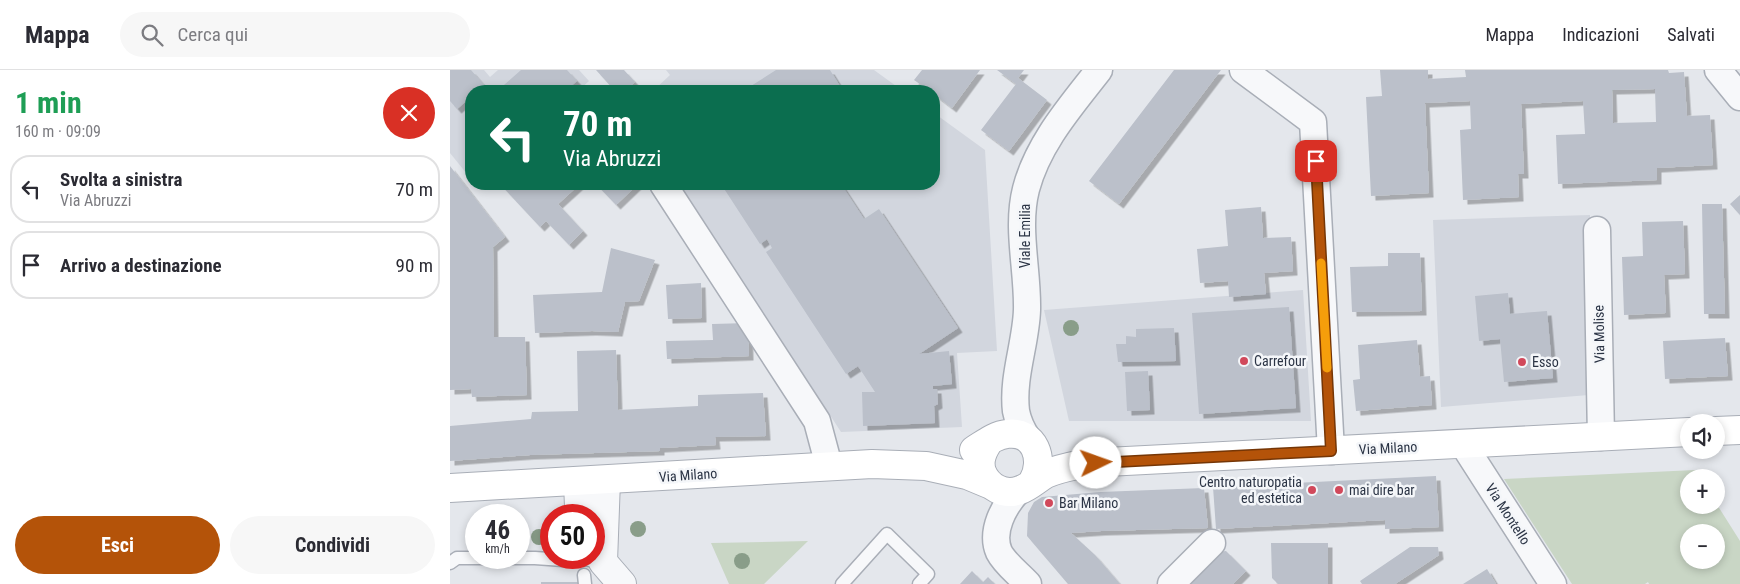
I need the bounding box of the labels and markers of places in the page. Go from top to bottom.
pin [1295,140,1337,182]
place label: Carrefour [1254,353,1306,369]
place label: Esso [1532,354,1559,370]
marker: Carrefour [1238,355,1250,367]
marker: Esso [1516,356,1528,368]
place label: Centro naturopatia ed estetica [1199,474,1302,506]
place label: mai dire bar [1349,482,1415,498]
marker: Centro naturopatia ed estetica [1306,484,1318,496]
marker: mai dire bar [1333,484,1345,496]
place label: Bar Milano [1059,495,1118,511]
marker: Bar Milano [1043,497,1055,509]

